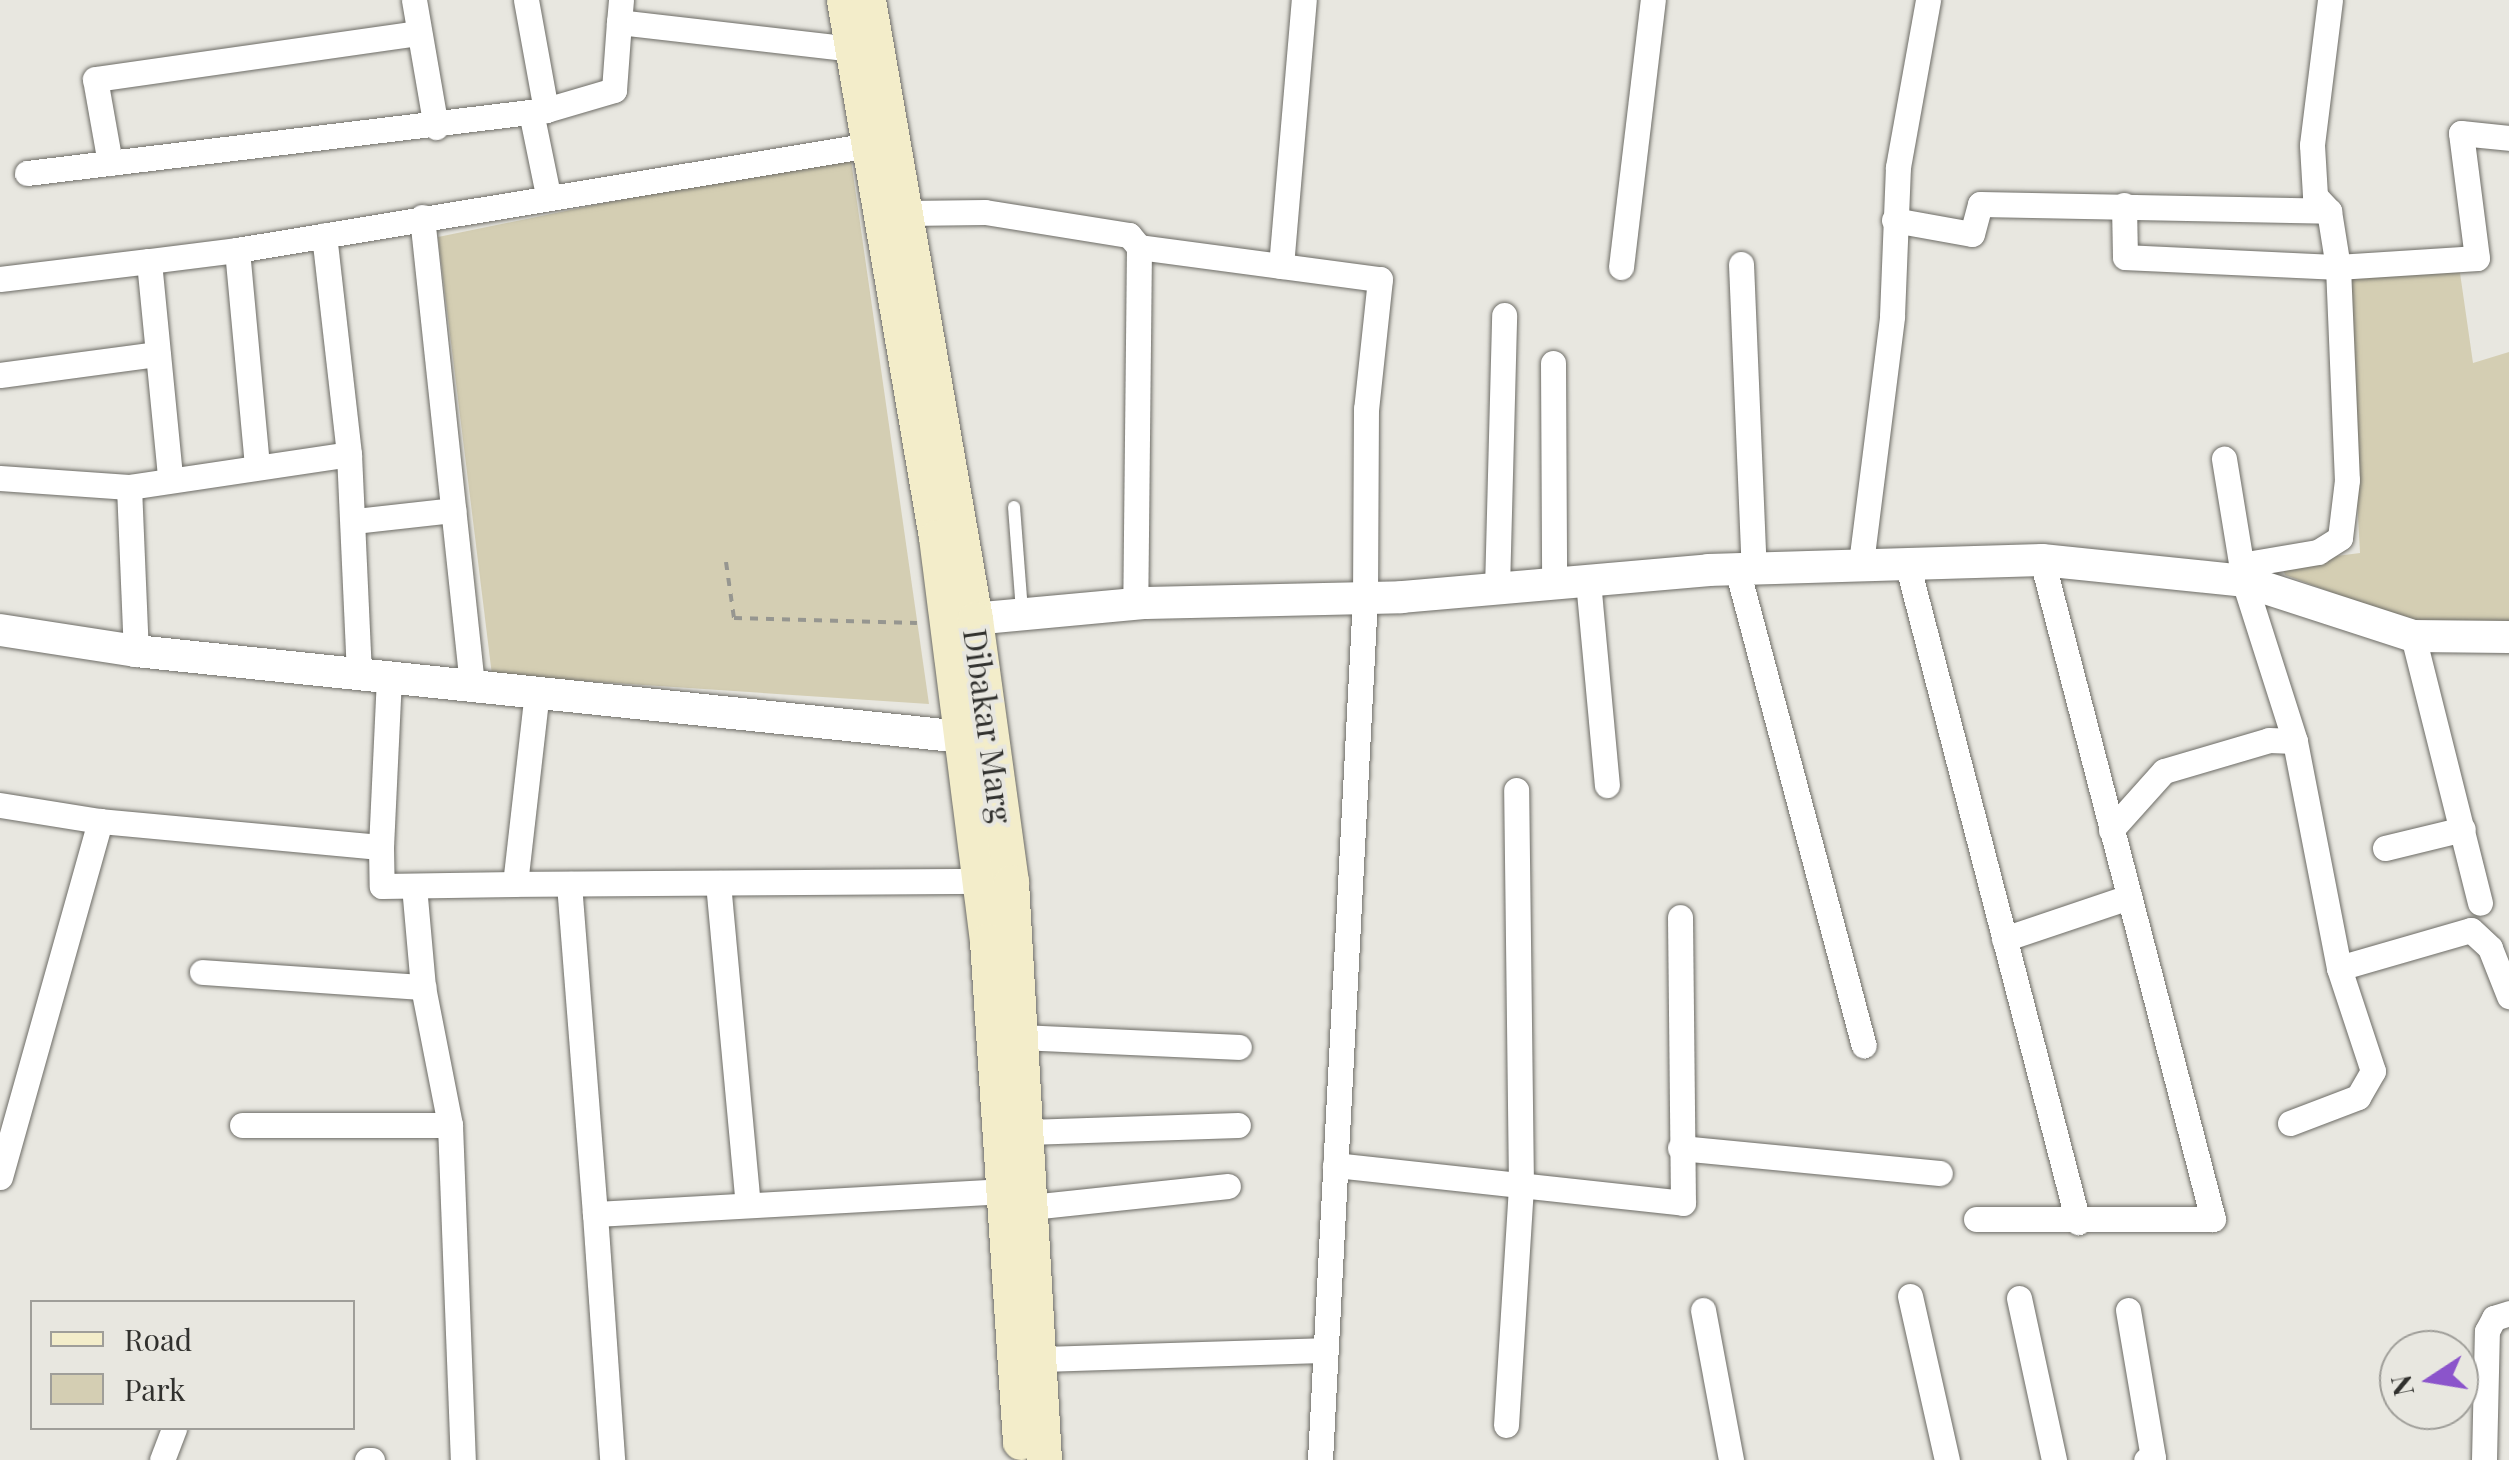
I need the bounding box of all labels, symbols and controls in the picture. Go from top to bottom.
street label: Dibakar Marg [956,626,1022,826]
legend [30,1300,355,1430]
text: Road [124,1319,192,1359]
north arrow [2379,1330,2479,1430]
text: Park [124,1369,186,1409]
text: N [2381,1372,2421,1400]

